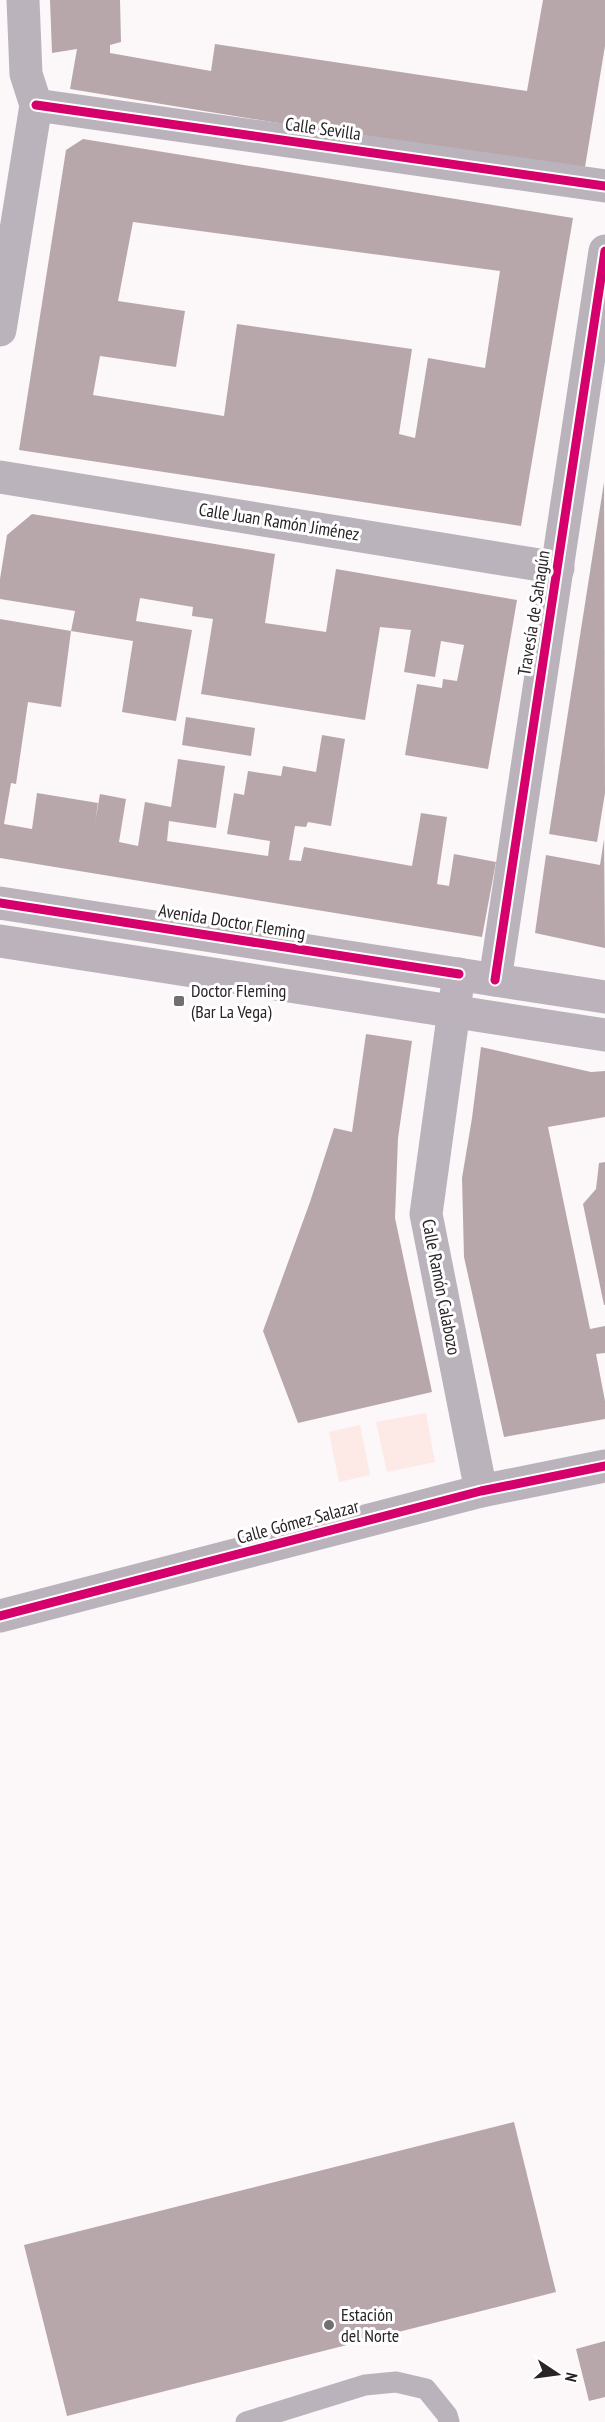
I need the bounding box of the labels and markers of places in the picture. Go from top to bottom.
place label: Doctor Fleming (Bar La Vega) [191,979,286,1023]
marker: Doctor Fleming (Bar La Vega) [172,994,186,1008]
place label: Estación del Norte [341,2303,399,2347]
marker: Estación del Norte [322,2318,336,2332]

